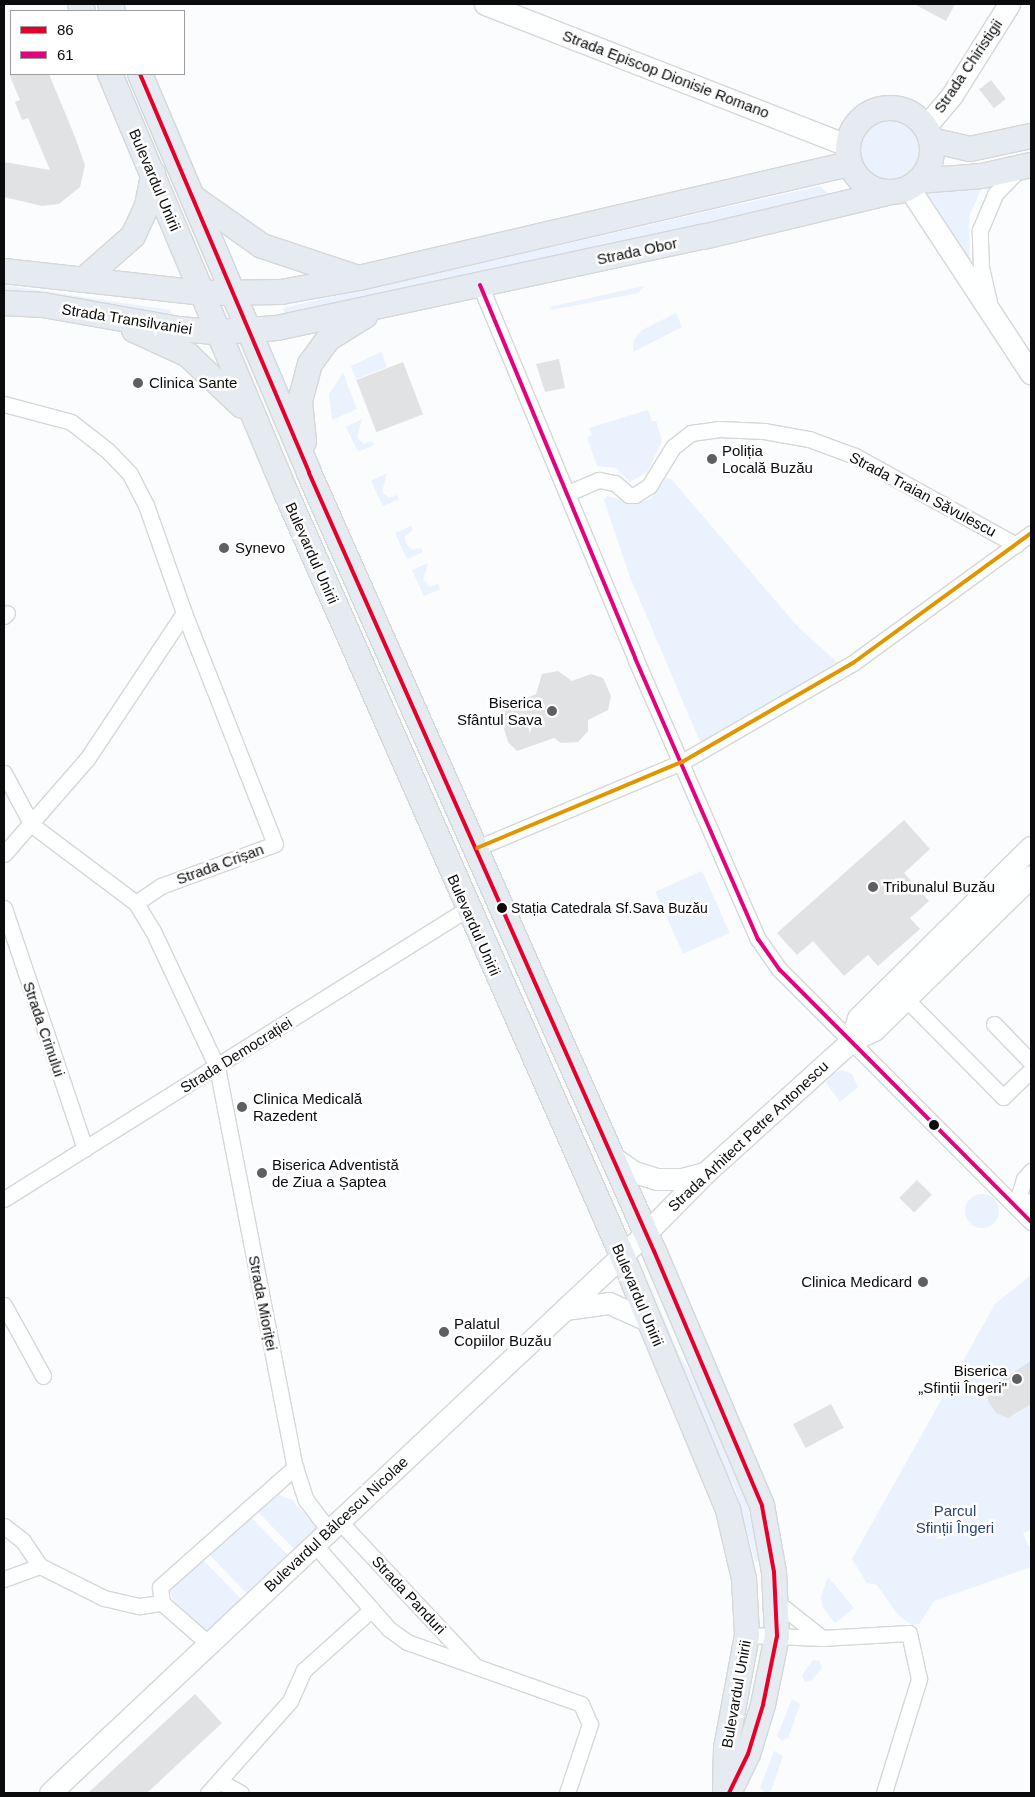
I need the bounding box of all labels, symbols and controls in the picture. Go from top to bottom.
legend [10,10,185,75]
street label: Strada Chiristigii [930,16,1006,116]
text: 86 [57,21,74,38]
street label: Strada Episcop Dionisie Romano [560,26,772,122]
text: 61 [57,46,74,63]
street label: Bulevardul Unirii [125,126,185,234]
street label: Strada Obor [595,234,679,268]
street label: Strada Transilvaniei [60,300,194,338]
place label: Clinica Sante [149,374,237,392]
marker: Clinica Sante [131,376,145,390]
place label: Poliția Locală Buzău [722,441,813,476]
street label: Strada Traian Săvulescu [847,448,999,540]
marker: Poliția Locală Buzău [706,453,718,465]
street label: Bulevardul Unirii [282,499,342,607]
place label: Synevo [235,539,285,557]
marker: Synevo [217,541,231,555]
place label: Biserica Sfântul Sava [457,693,542,728]
marker: Biserica Sfântul Sava [546,705,558,717]
street label: Strada Crișan [174,840,266,888]
street label: Bulevardul Unirii [444,871,504,979]
place label: Tribunalul Buzău [883,878,995,896]
marker: Tribunalul Buzău [867,881,879,893]
place label: Stația Catedrala Sf.Sava Buzău [511,900,708,916]
marker: Stația Catedrala Sf.Sava Buzău [497,903,507,913]
street label: Strada Crinului [19,979,69,1079]
street label: Strada Democrației [177,1013,295,1097]
street label: Strada Arhitect Petre Antonescu [664,1056,832,1216]
place label: Clinica Medicală Razedent [253,1089,362,1124]
marker: Clinica Medicală Razedent [235,1100,249,1114]
unlabelled marker [929,1120,939,1130]
place label: Biserica Adventistă de Ziua a Șaptea [272,1155,400,1190]
marker: Biserica Adventistă de Ziua a Șaptea [256,1167,268,1179]
street label: Bulevardul Unirii [608,1241,668,1349]
street label: Strada Mioriței [245,1254,281,1352]
place label: Clinica Medicard [801,1273,912,1291]
marker: Clinica Medicard [916,1275,930,1289]
place label: Palatul Copiilor Buzău [454,1314,552,1349]
marker: Palatul Copiilor Buzău [438,1326,450,1338]
place label: Biserica „Sfinții Îngeri" [918,1361,1007,1396]
marker: Biserica „Sfinții Îngeri" [1011,1373,1023,1385]
street label: Bulevardul Bălcescu Nicolae [260,1453,412,1595]
park label: Parcul Sfinții Îngeri [916,1501,994,1536]
street label: Strada Panduri [368,1552,450,1638]
street label: Bulevardul Unirii [718,1639,754,1749]

